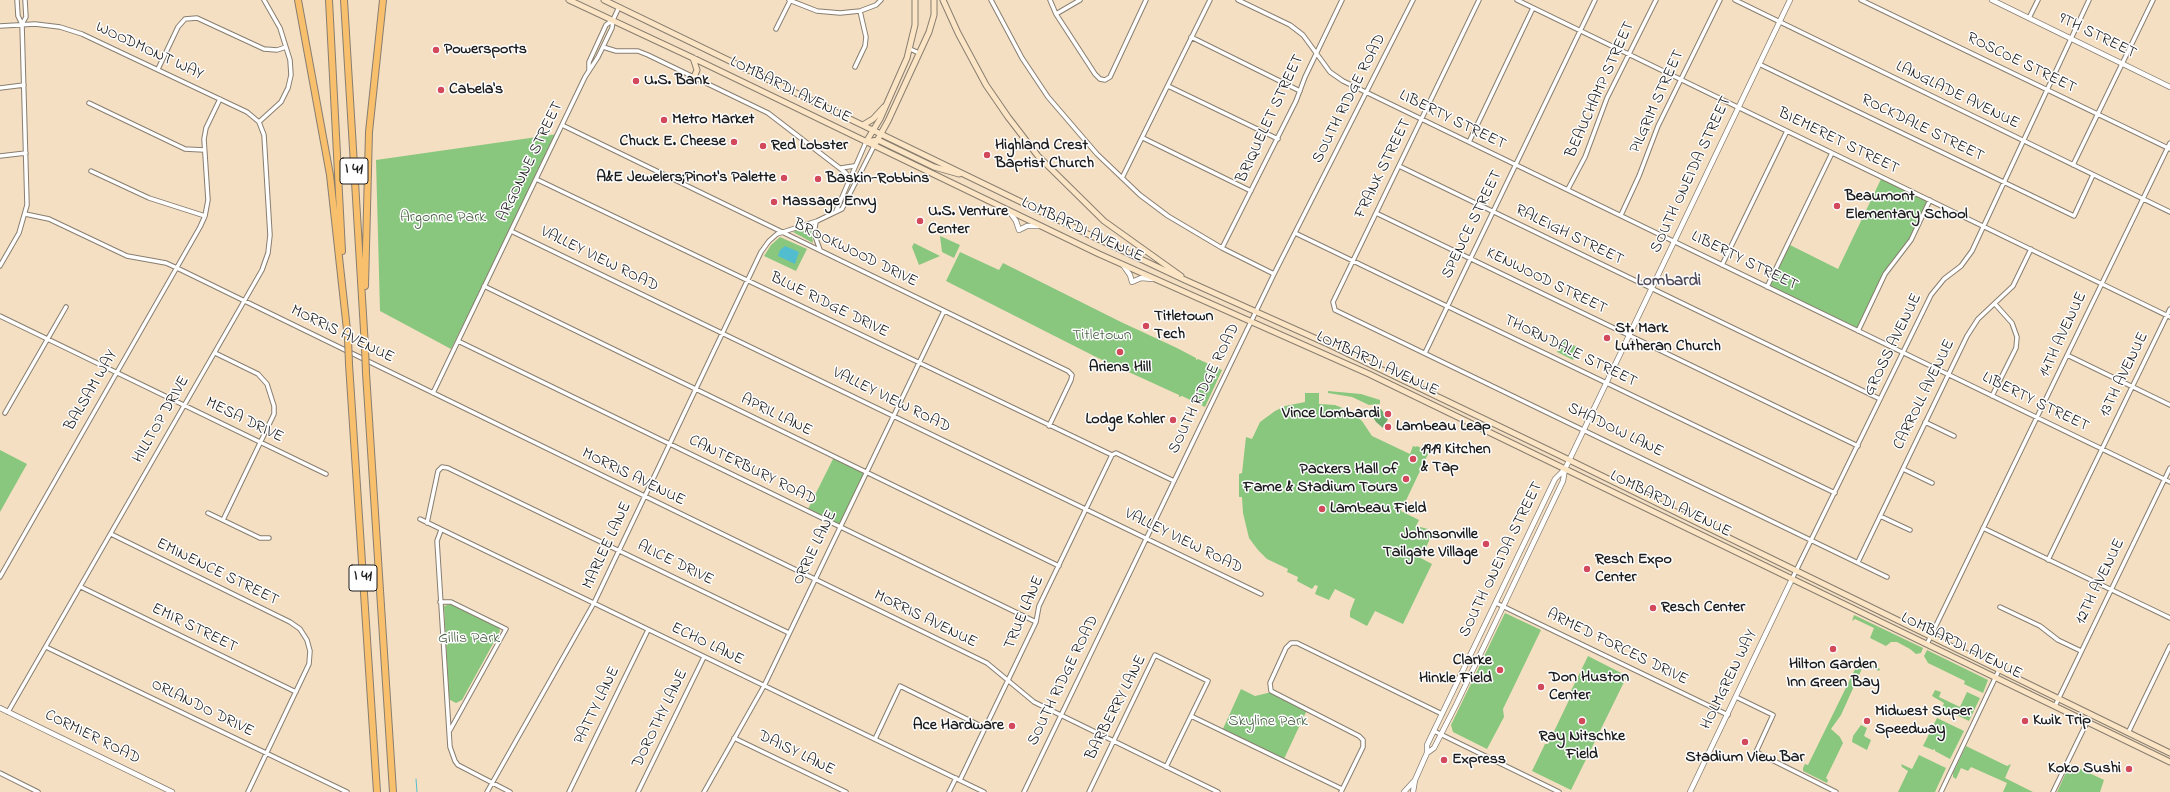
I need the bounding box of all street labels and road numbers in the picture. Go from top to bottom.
street label: 9TH STREET [2055,10,2139,64]
street label: WOODMONT WAY [92,19,206,85]
street label: BEAUCHAMP STREET [1562,19,1640,161]
street label: ROSCOE STREET [1963,29,2079,99]
street label: SOUTH RIDGE ROAD [1309,31,1391,167]
street label: PILGRIM STREET [1627,47,1689,157]
street label: BRIQUELET STREET [1233,52,1309,186]
street label: LOMBARDI AVENUE [726,53,854,129]
street label: LANGLADE AVENUE [1892,58,2022,134]
street label: LIBERTY STREET [1396,87,1508,155]
street label: ROCKDALE STREET [1858,91,1986,167]
street label: SOUTH ONEIDA STREET [1647,94,1737,256]
street label: ARGONNE STREET [494,99,568,225]
street label: BIEMERET STREET [1774,104,1902,180]
street label: FRANK STREET [1352,116,1416,222]
road number: I 41 [340,158,368,184]
street label: SPENCE STREET [1438,168,1508,282]
street label: LOMBARDI AVENUE [1018,194,1146,268]
street label: RALEIGH STREET [1512,201,1626,271]
street label: BROOKWOOD DRIVE [790,216,920,292]
street label: VALLEY VIEW ROAD [537,223,661,297]
street label: LIBERTY STREET [1688,228,1800,296]
street label: KENWOOD STREET [1482,244,1610,320]
street label: BLUE RIDGE DRIVE [767,269,891,343]
street label: 14TH AVENUE [2036,289,2092,381]
street label: GROSS AVENUE [1861,291,1927,399]
street label: MORRIS AVENUE [287,302,397,368]
street label: THORNDALE STREET [1500,311,1640,393]
street label: SOUTH RIDGE ROAD [1165,321,1245,457]
street label: LOMBARDI AVENUE [1313,328,1441,402]
street label: 13TH AVENUE [2096,330,2154,420]
street label: CARROLL AVENUE [1890,337,1960,453]
street label: BALSAM WAY [61,347,123,435]
street label: VALLEY VIEW ROAD [829,364,953,438]
street label: LIBERTY STREET [1979,369,2091,437]
street label: HILLTOP DRIVE [129,373,195,467]
street label: APRIL LANE [737,391,815,441]
street label: MESA DRIVE [202,394,286,448]
street label: SHADOW LANE [1564,399,1666,463]
street label: CANTERBURY ROAD [685,432,819,510]
street label: MORRIS AVENUE [578,445,688,511]
street label: LOMBARDI AVENUE [1606,467,1734,543]
street label: SOUTH ONEIDA STREET [1456,479,1548,641]
street label: MARLEE LANE [579,499,637,593]
street label: VALLEY VIEW ROAD [1121,505,1245,579]
street label: ORRIE LANE [790,507,842,589]
street label: EMINENCE STREET [153,535,281,611]
street label: 12TH AVENUE [2072,536,2130,628]
street label: ALICE DRIVE [634,537,716,591]
road number: I 41 [349,565,377,591]
street label: TRUE LANE [1001,573,1049,653]
street label: MORRIS AVENUE [870,587,980,653]
street label: EMIR STREET [148,600,240,658]
street label: ARMED FORCES DRIVE [1543,605,1691,691]
street label: LOMBARDI AVENUE [1897,609,2025,685]
street label: SOUTH RIDGE ROAD [1024,613,1104,749]
street label: ECHO LANE [667,619,747,671]
street label: HOLMGREN WAY [1698,627,1762,733]
street label: BARBERRY LANE [1082,652,1152,764]
street label: PATTY LANE [571,664,625,748]
street label: DOROTHY LANE [629,667,693,771]
street label: ORLANDO DRIVE [148,676,256,742]
street label: CORMIER ROAD [41,707,143,769]
street label: DAISY LANE [754,727,838,781]

